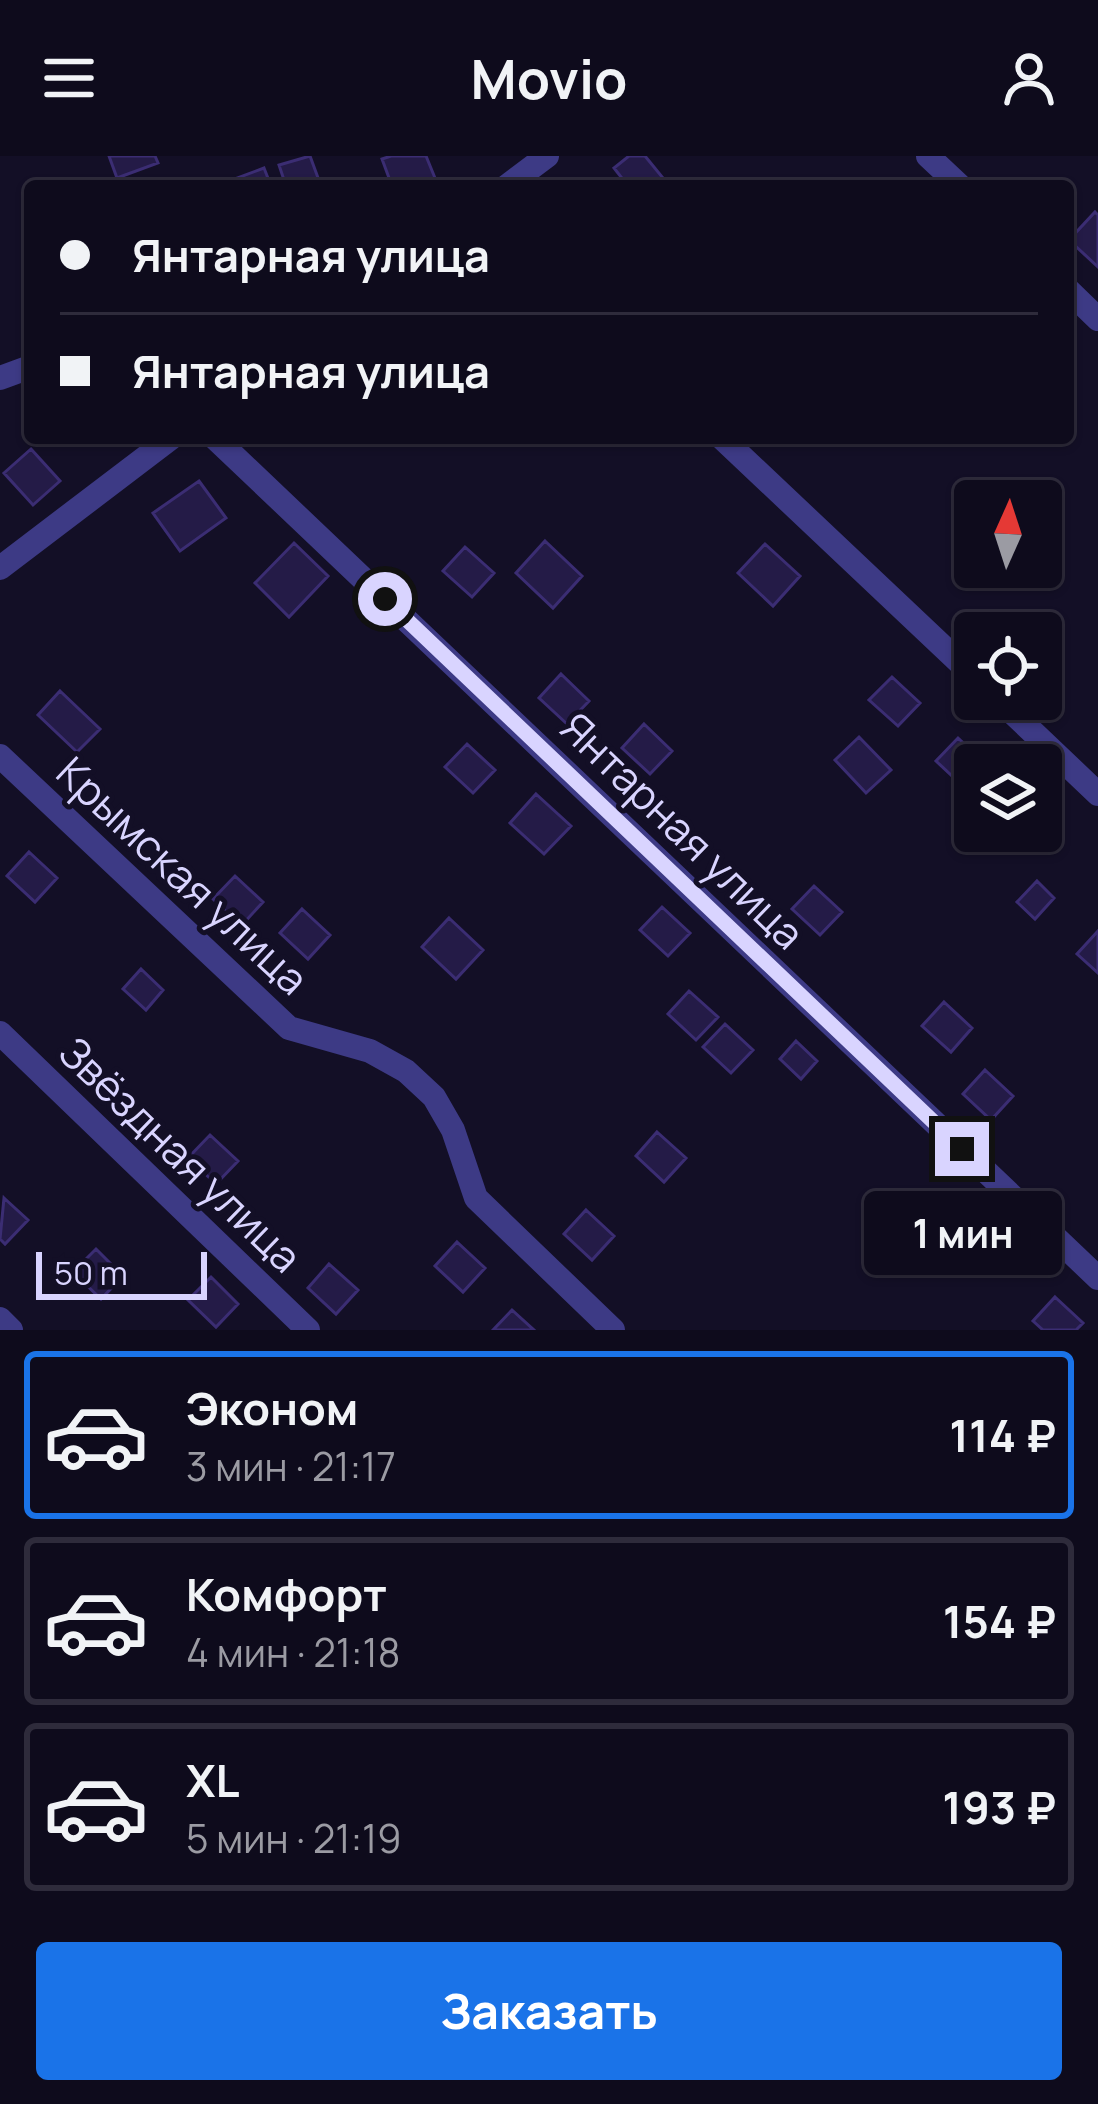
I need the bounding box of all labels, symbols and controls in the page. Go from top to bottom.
text: Movio [471,41,627,115]
icon: menu [36,45,102,111]
icon: person [996,45,1062,111]
text: Янтарная улица [132,224,490,286]
text: Янтарная улица [132,340,490,402]
north arrow [954,480,1062,588]
map controls [954,480,1062,852]
route start [358,572,412,626]
button: locate [954,612,1062,720]
street label: Янтарная улица [548,699,818,961]
street label: Крымская улица [45,743,321,1007]
button: layers [954,744,1062,852]
street label: Звёздная улица [47,1023,315,1285]
route end [935,1122,989,1176]
callout: 1 мин [863,1191,1061,1275]
text: 1 мин [912,1206,1014,1260]
scale bar [36,1246,207,1299]
text: 50 m [54,1250,128,1295]
text: Эконом [186,1377,358,1439]
icon: car [42,1381,150,1489]
text: 114 ₽ [949,1404,1056,1466]
text: 3 мин · 21:17 [186,1439,396,1493]
text: Комфорт [186,1563,387,1625]
icon: car [42,1567,150,1675]
text: 154 ₽ [943,1590,1056,1652]
text: 4 мин · 21:18 [186,1625,400,1679]
text: XL [186,1749,240,1811]
icon: car [42,1753,150,1861]
text: 193 ₽ [942,1776,1056,1838]
text: 5 мин · 21:19 [186,1811,401,1865]
button: Заказать [36,1942,1062,2080]

